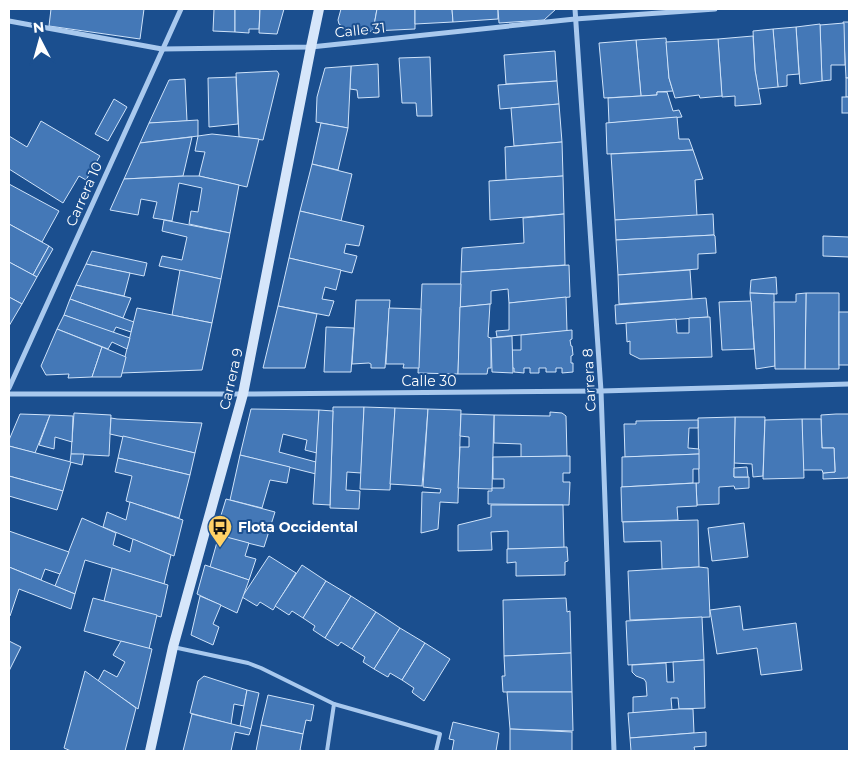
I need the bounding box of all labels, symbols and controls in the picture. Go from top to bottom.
north arrow [15,15,65,65]
text: N [32,18,45,37]
street label: Calle 31 [334,18,386,42]
street label: Carrera 10 [62,159,106,229]
street label: Carrera 9 [215,346,247,412]
street label: Carrera 8 [578,348,600,412]
street label: Calle 30 [402,372,456,390]
bus stop icon: Flota Occidental [207,514,233,548]
place label: Flota Occidental [238,518,358,536]

